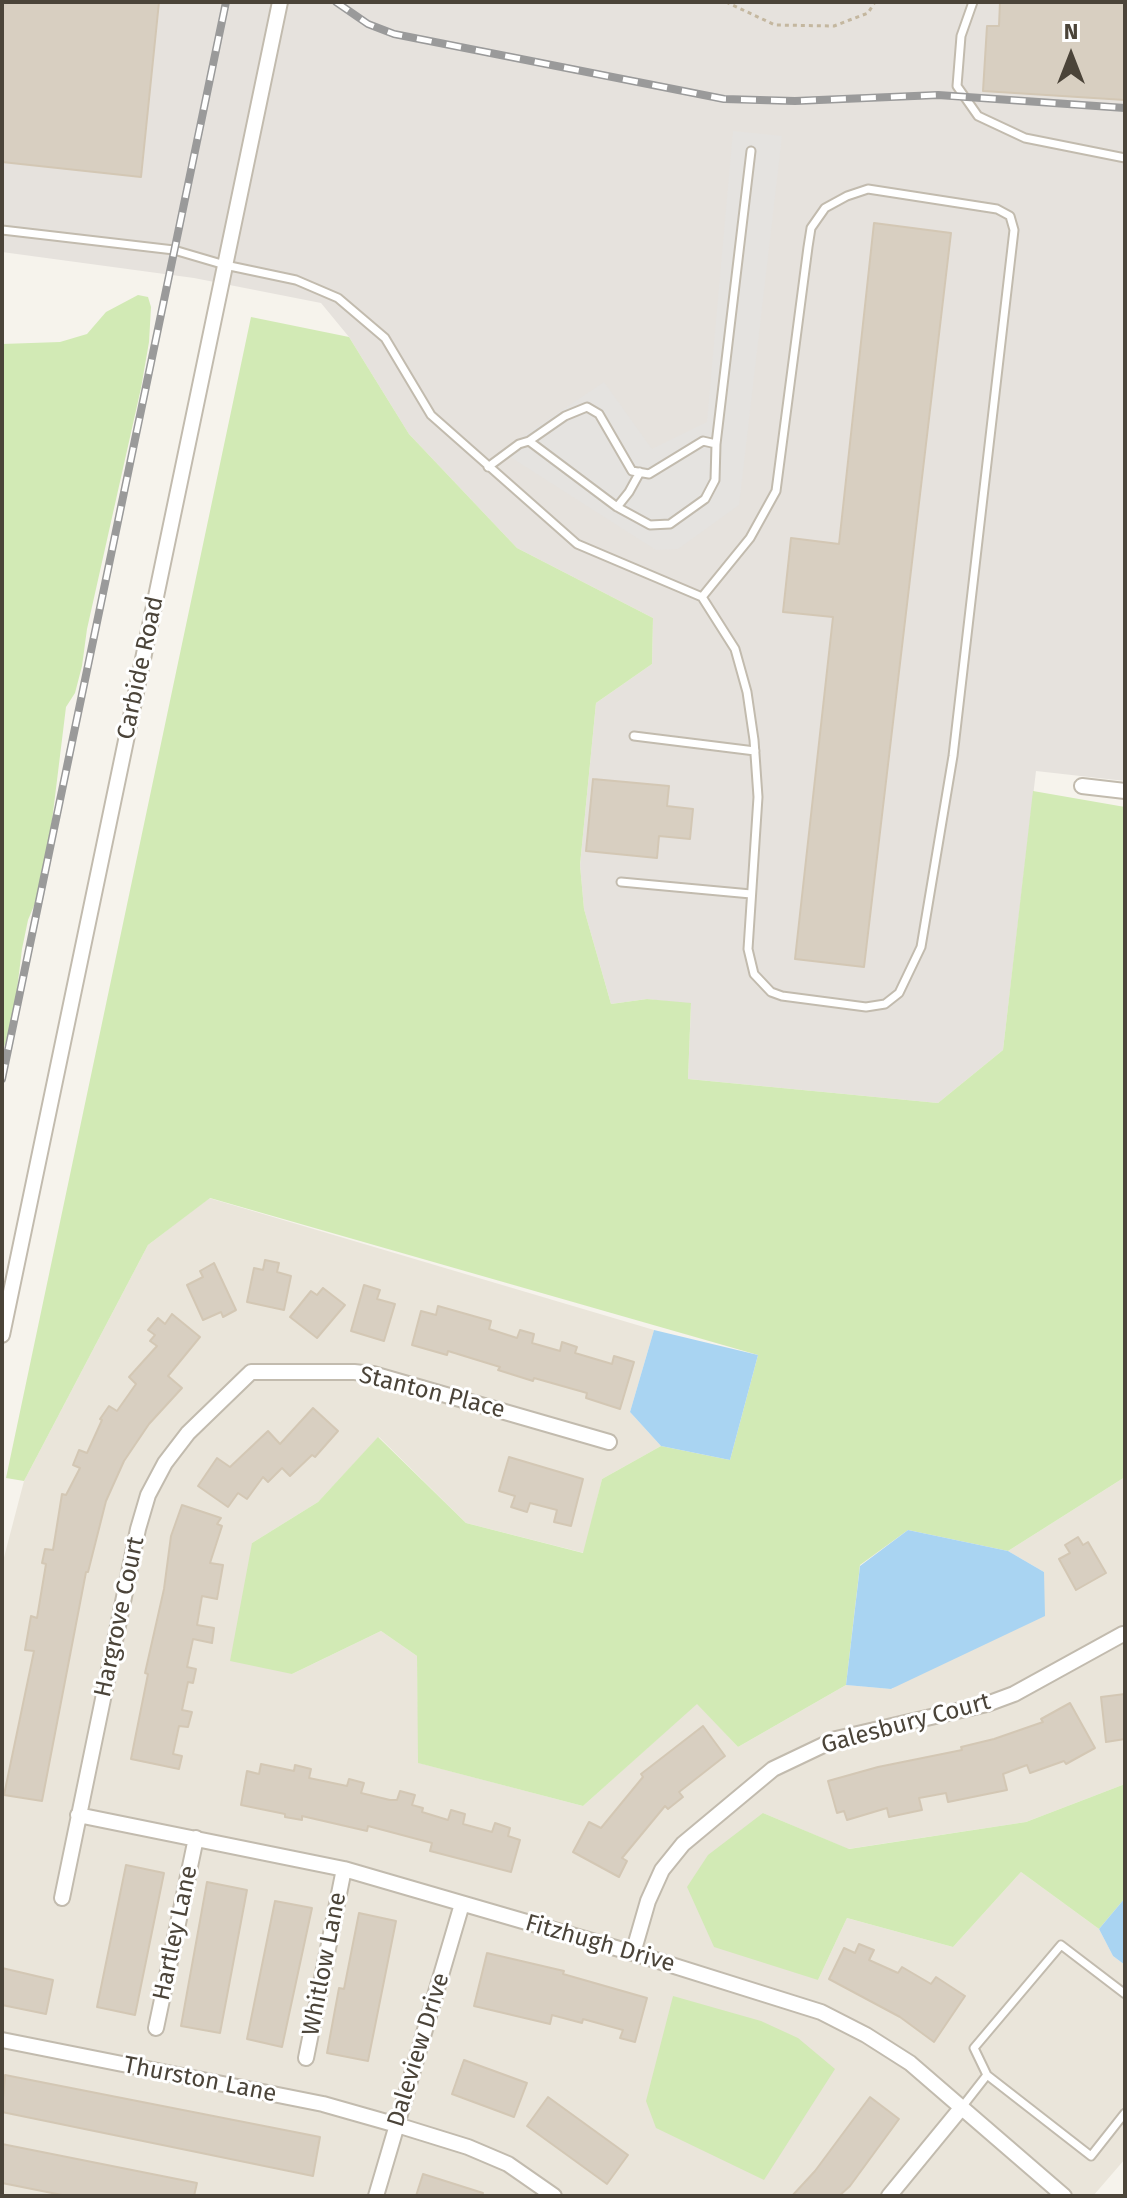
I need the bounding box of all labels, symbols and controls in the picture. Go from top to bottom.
north arrow [1031,16,1111,96]
text: N [1064,18,1078,45]
street label: Carbide Road [112,594,170,742]
street label: Stanton Place [356,1361,508,1425]
street label: Hargrove Court [89,1534,151,1700]
street label: Galesbury Court [818,1688,994,1760]
street label: Hartley Lane [148,1863,204,2003]
street label: Whitlow Lane [297,1890,353,2038]
street label: Fitzhugh Drive [522,1909,678,1979]
street label: Daleview Drive [382,1970,456,2130]
street label: Thurston Lane [121,2051,279,2109]

